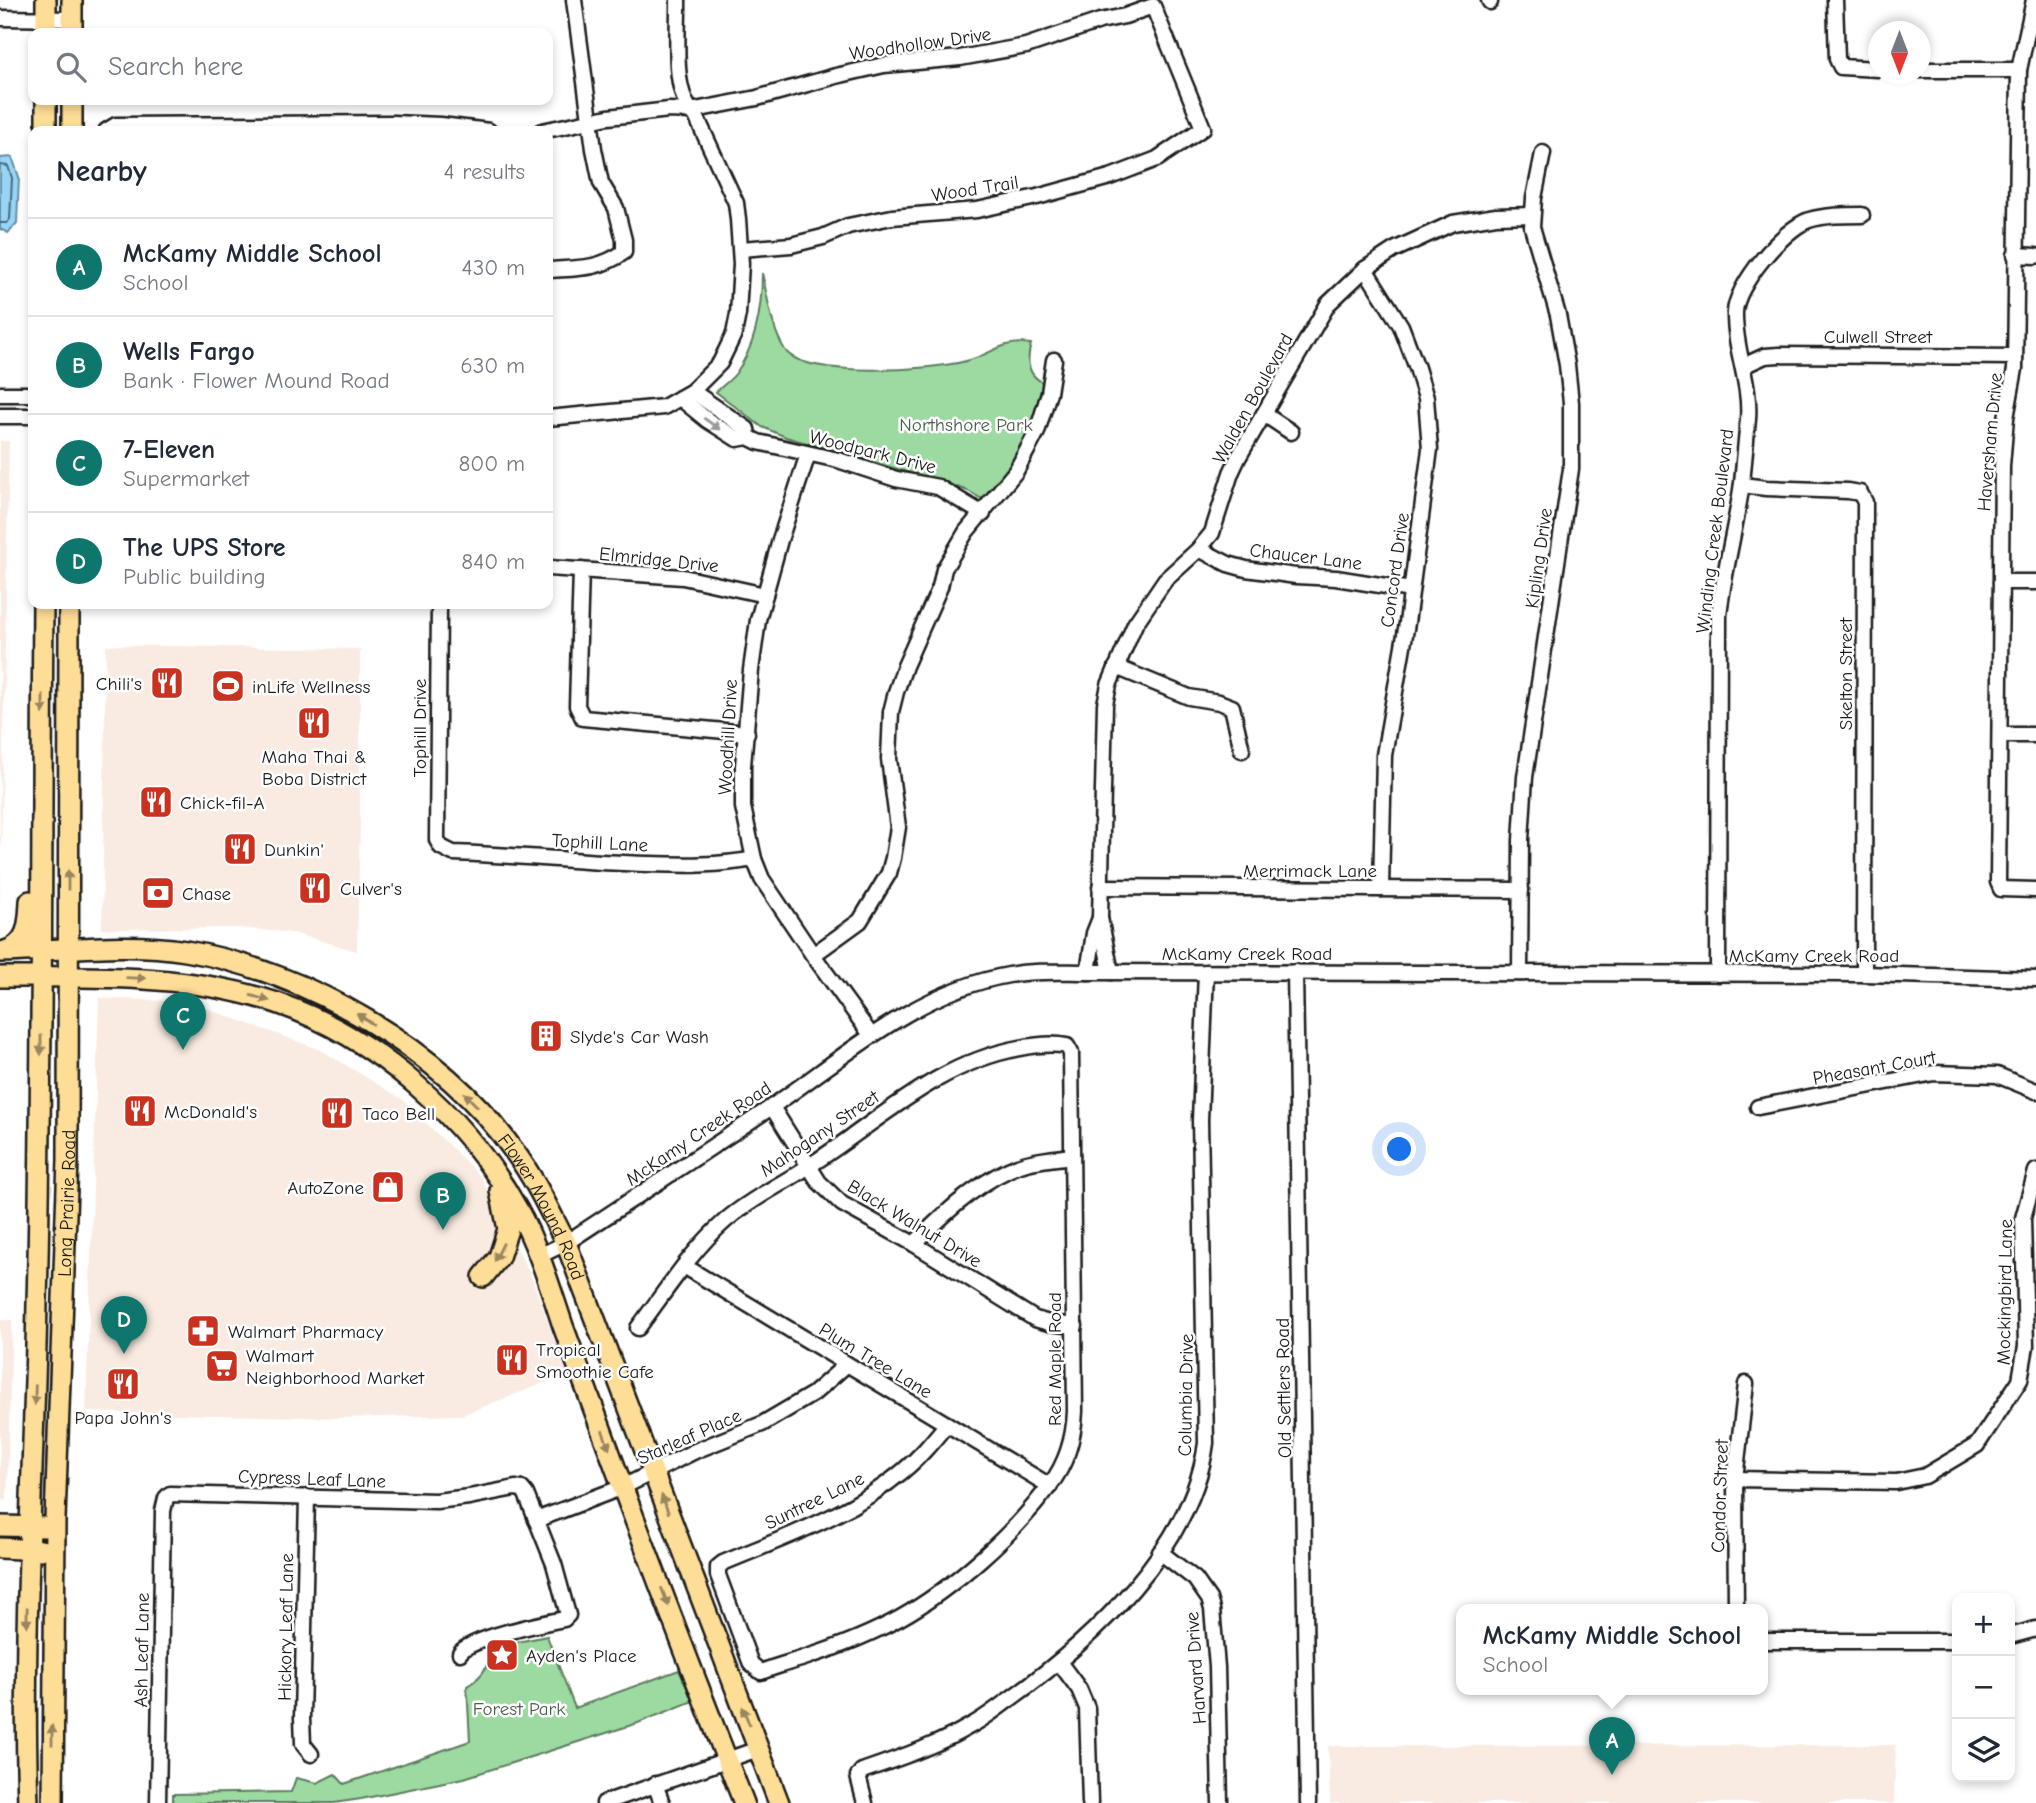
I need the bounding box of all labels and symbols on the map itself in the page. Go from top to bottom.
north arrow [1868,21,1931,84]
street label: Woodhollow Drive [848,23,992,65]
street label: Wood Trail [930,171,1020,207]
street label: Culwell Street [1824,326,1933,348]
street label: Walden Boulevard [1208,330,1298,467]
street label: Haversham Drive [1973,372,2007,512]
park label: Northshore Park [899,414,1033,436]
one-way arrow [703,416,721,430]
street label: Woodpark Drive [807,426,938,478]
street label: Winding Creek Boulevard [1692,428,1738,635]
street label: Kipling Drive [1521,506,1557,610]
street label: Concord Drive [1376,511,1414,629]
street label: Chaucer Lane [1248,539,1363,575]
street label: Elmridge Drive [598,543,720,577]
street label: Skelton Street [1835,617,1857,730]
restaurant icon: Chili's [148,664,186,702]
sports icon: inLife Wellness [209,667,247,705]
place label: Chili's [96,673,142,695]
place label: inLife Wellness [252,676,370,698]
street label: Tophill Drive [409,679,431,777]
street label: Woodhill Drive [714,679,742,796]
one-way arrow [37,694,49,716]
restaurant icon: Maha Thai & Boba District [295,704,333,742]
place label: Maha Thai & Boba District [262,746,367,790]
restaurant icon: Chick-fil-A [137,783,175,821]
place label: Chick-fil-A [180,792,265,814]
street label: Tophill Lane [551,829,649,857]
restaurant icon: Dunkin' [221,830,259,868]
place label: Dunkin' [264,839,324,861]
street label: Merrimack Lane [1243,860,1377,882]
one-way arrow [62,869,74,891]
restaurant icon: Culver's [296,869,334,907]
bank icon: Chase [139,874,177,912]
place label: Culver's [340,878,402,900]
place label: Chase [182,883,231,905]
street label: McKamy Creek Road [1162,943,1332,965]
street label: McKamy Creek Road [1729,945,1899,967]
one-way arrow [125,972,147,984]
pin: C [160,992,206,1050]
one-way arrow [250,994,271,1004]
one-way arrow [356,1012,374,1026]
building icon: Slyde's Car Wash [527,1017,565,1055]
place label: Slyde's Car Wash [570,1026,709,1048]
one-way arrow [35,1034,47,1056]
street label: Pheasant Court [1811,1046,1938,1090]
street label: McKamy Creek Road [622,1077,775,1191]
street label: Mahogany Street [756,1086,884,1182]
restaurant icon: McDonald's [121,1092,159,1130]
one-way arrow [463,1092,480,1109]
restaurant icon: Taco Bell [318,1094,356,1132]
place label: McDonald's [164,1101,257,1123]
place label: Taco Bell [362,1103,435,1125]
street label: Long Prairie Road [54,1130,80,1277]
street label: Flower Mound Road [493,1130,589,1283]
your location [1382,1132,1416,1166]
shop icon: AutoZone [369,1168,407,1206]
pin: B [420,1172,466,1230]
street label: Black Walnut Drive [843,1175,986,1273]
place label: AutoZone [287,1177,364,1199]
street label: Mockingbird Lane [1993,1219,2017,1365]
one-way arrow [494,1242,505,1262]
street label: Red Maple Road [1044,1292,1066,1426]
pin: D [101,1296,147,1354]
pharmacy icon: Walmart Pharmacy [184,1312,222,1350]
street label: Plum Tree Lane [815,1318,936,1403]
street label: Old Settlers Road [1272,1318,1296,1458]
place label: Walmart Pharmacy [228,1321,384,1343]
street label: Columbia Drive [1174,1333,1198,1457]
place label: Tropical Smoothie Cafe [536,1339,654,1383]
restaurant icon: Tropical Smoothie Cafe [493,1341,531,1379]
place label: Walmart Neighborhood Market [246,1345,425,1389]
supermarket icon: Walmart Neighborhood Market [203,1347,241,1385]
restaurant icon: Papa John's [104,1365,142,1403]
one-way arrow [29,1384,40,1406]
street label: Starleaf Place [634,1404,745,1470]
place label: Papa John's [75,1407,172,1429]
one-way arrow [601,1429,612,1450]
street label: Condor Street [1707,1438,1733,1553]
street label: Cypress Leaf Lane [237,1465,386,1493]
street label: Suntree Lane [761,1467,868,1534]
one-way arrow [660,1493,671,1514]
street label: Hickory Leaf Lane [274,1553,298,1701]
one-way arrow [659,1586,670,1607]
street label: Ash Leaf Lane [130,1593,154,1708]
one-way arrow [22,1607,33,1629]
street label: Harvard Drive [1181,1611,1211,1725]
place icon: Ayden's Place [483,1636,521,1674]
place label: Ayden's Place [526,1645,637,1667]
park label: Forest Park [473,1698,566,1720]
one-way arrow [740,1706,751,1727]
pin: A [1589,1717,1635,1775]
one-way arrow [46,1724,58,1746]

